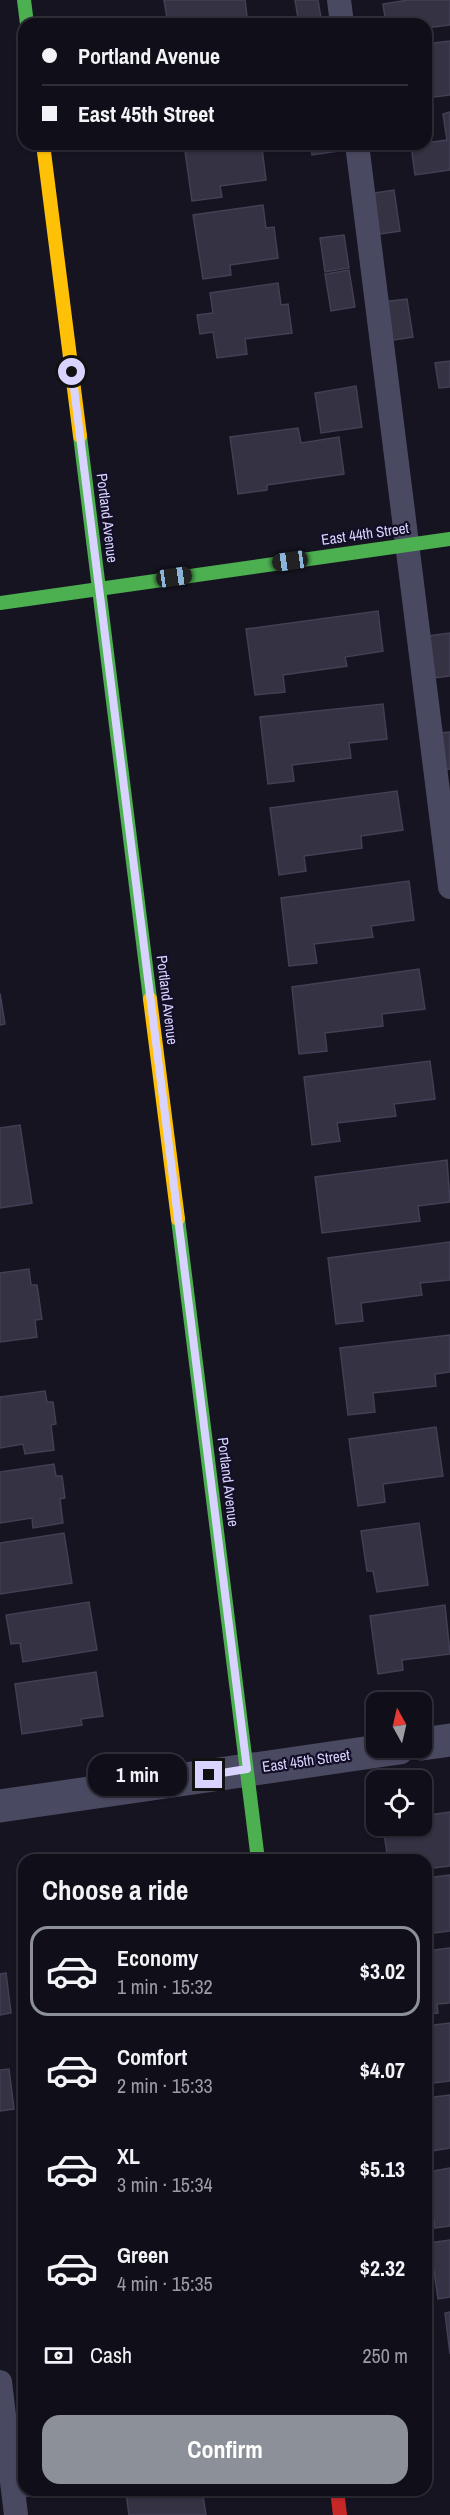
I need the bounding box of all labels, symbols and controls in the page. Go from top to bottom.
text: Portland Avenue [78,41,220,71]
text: East 45th Street [78,99,214,129]
route start [58,358,85,385]
street label: Portland Avenue [92,472,123,564]
street label: East 44th Street [320,517,411,550]
car [271,550,309,572]
car [155,566,193,588]
street label: Portland Avenue [152,954,183,1046]
street label: Portland Avenue [213,1436,244,1528]
north arrow [366,1692,432,1758]
map controls [366,1692,432,1836]
street label: East 45th Street [261,1744,352,1777]
callout: 1 min [89,1754,188,1796]
text: 1 min [116,1761,159,1788]
route end [195,1761,222,1788]
button: locate [366,1770,432,1836]
text: Choose a ride [42,1872,188,1908]
text: Economy [117,1943,198,1973]
icon: car [45,1944,99,1998]
text: $3.02 [360,1956,405,1986]
text: 1 min · 15:32 [117,1973,213,2000]
text: Comfort [117,2042,187,2072]
icon: car [45,2043,99,2097]
text: $4.07 [360,2055,405,2085]
text: 2 min · 15:33 [117,2072,213,2099]
text: XL [117,2141,140,2171]
icon: car [45,2142,99,2196]
text: $5.13 [360,2154,405,2184]
text: 3 min · 15:34 [117,2171,213,2198]
text: Green [117,2240,169,2270]
icon: car [45,2241,99,2295]
text: $2.32 [360,2253,405,2283]
text: 4 min · 15:35 [117,2270,213,2297]
icon: cash [42,2339,75,2372]
text: Cash [90,2340,132,2370]
text: 250 m [362,2342,408,2369]
button: Confirm [42,2415,408,2484]

